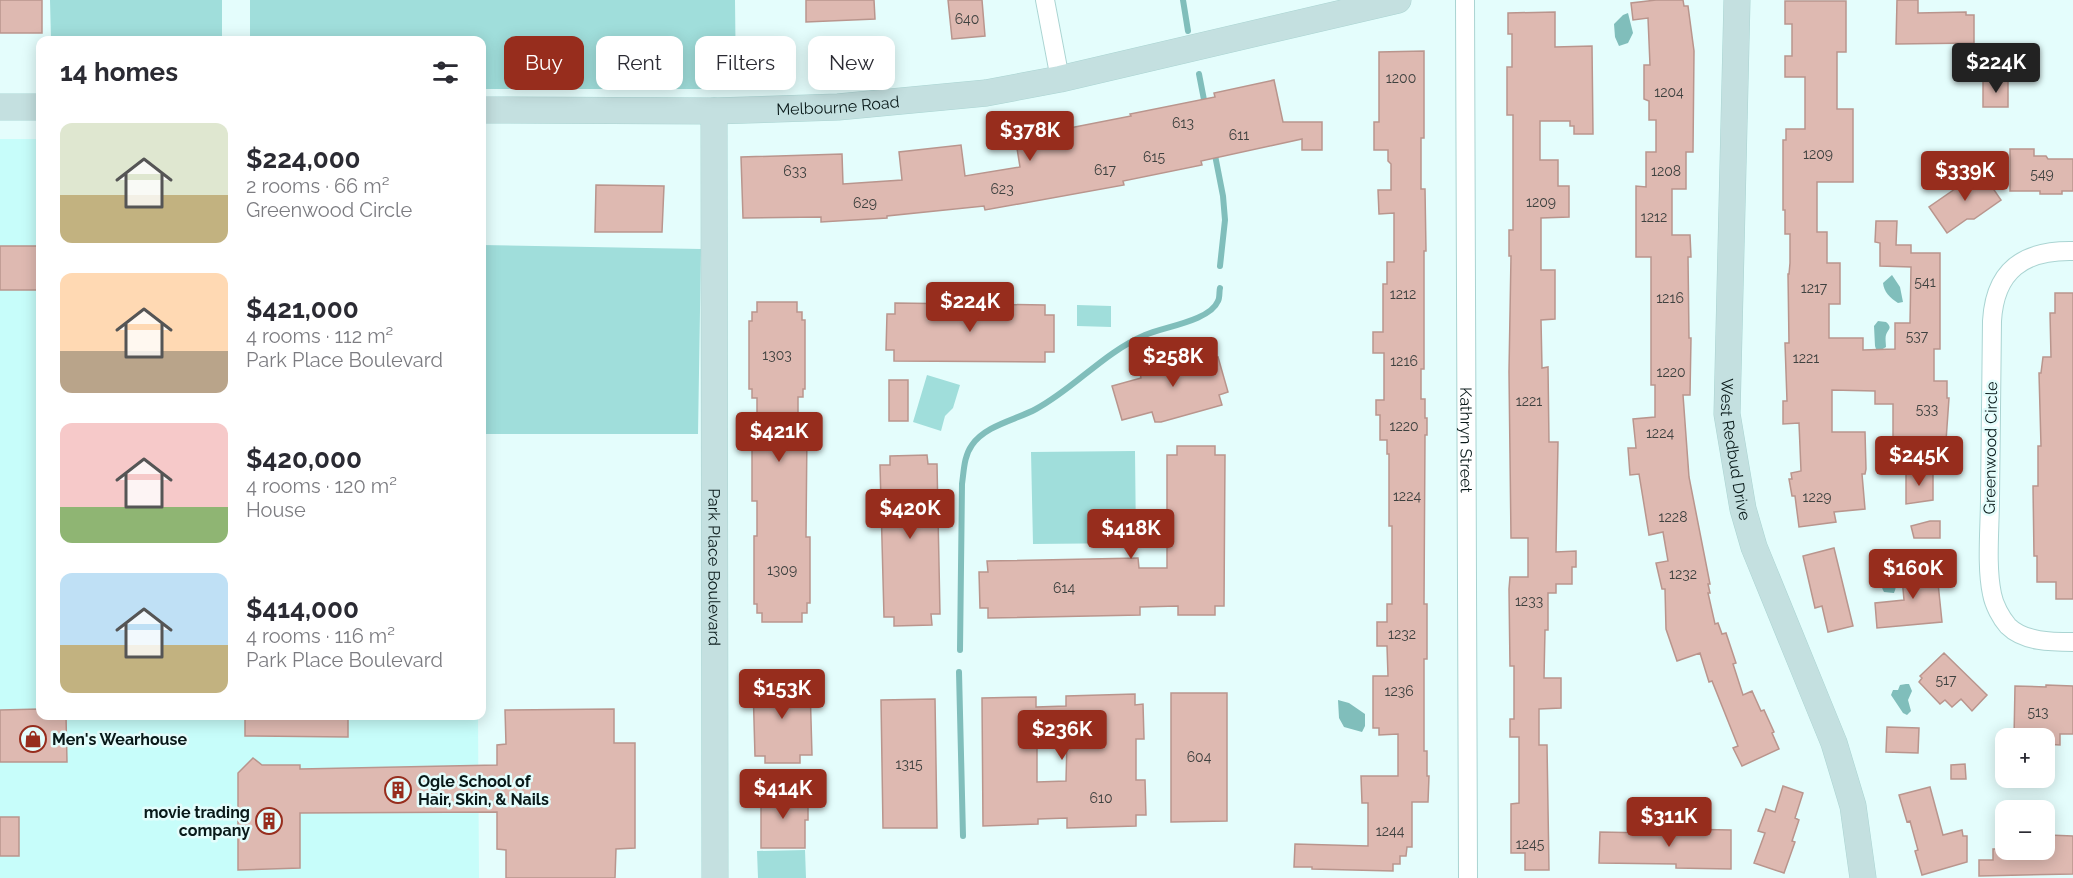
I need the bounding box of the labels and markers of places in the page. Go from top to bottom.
pin: $224K [1954,43,2038,94]
pin: $378K [988,111,1072,162]
pin: $339K [1923,151,2007,202]
pin: $224K [928,282,1012,333]
pin: $258K [1131,337,1215,388]
pin: $421K [737,412,821,463]
pin: $245K [1877,436,1961,487]
pin: $420K [868,489,952,540]
pin: $418K [1089,509,1173,560]
pin: $160K [1871,549,1955,600]
pin: $153K [740,669,824,720]
pin: $236K [1020,710,1104,761]
shop icon: Men's Wearhouse [18,724,48,754]
place label: Men's Wearhouse [52,730,187,749]
pin: $414K [741,769,825,820]
place label: Ogle School of Hair, Skin, & Nails [418,772,549,809]
building icon: Ogle School of Hair, Skin, & Nails [383,775,413,805]
pin: $311K [1627,797,1711,848]
place label: movie trading company [144,803,250,840]
building icon: movie trading company [254,806,284,836]

